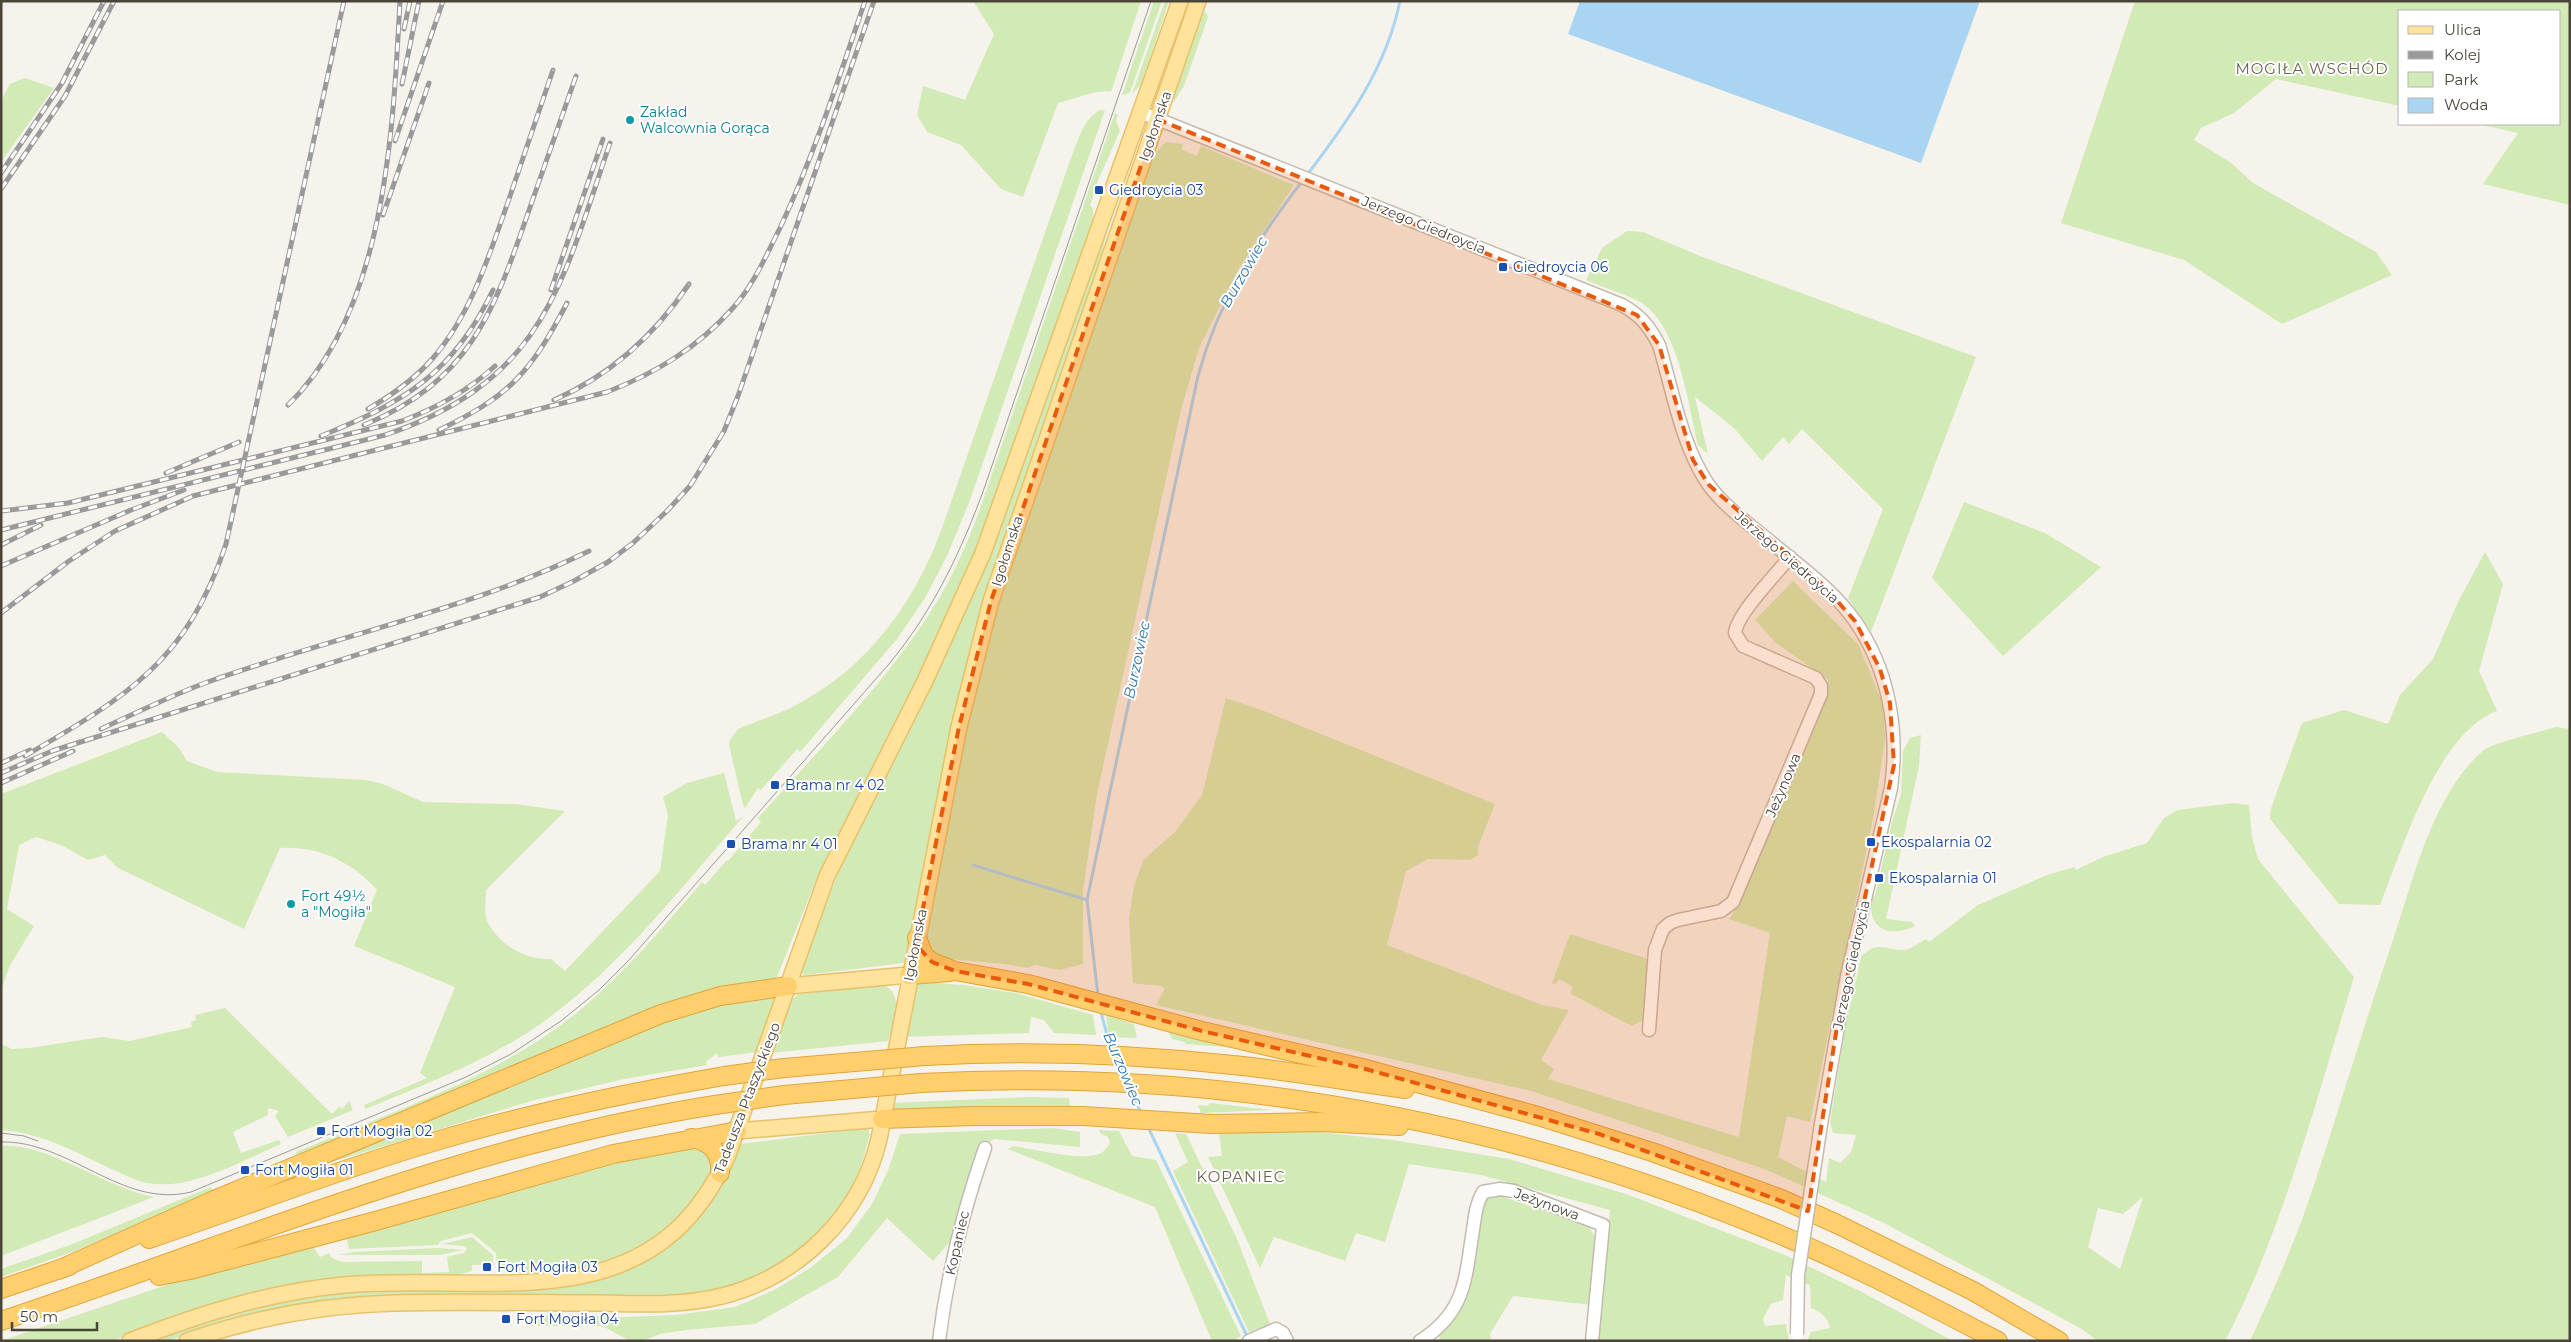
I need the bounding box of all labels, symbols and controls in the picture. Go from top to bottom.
legend [2398,10,2561,125]
text: Ulica [2444,20,2481,39]
text: Kolej [2444,45,2481,64]
district label: MOGIŁA WSCHÓD [2235,59,2389,78]
text: Park [2444,70,2478,89]
street label: Igołomska [1135,88,1175,164]
text: Woda [2444,95,2488,114]
place label: Zakład Walcownia Gorąca [640,103,770,137]
marker: Zakład Walcownia Gorąca [624,114,636,126]
place label: Giedroycia 03 [1109,181,1204,199]
marker: Giedroycia 03 [1093,184,1105,196]
street label: Jerzego Giedroycia [1358,191,1489,258]
water label: Burzowiec [1216,232,1272,311]
place label: Giedroycia 06 [1513,258,1609,276]
marker: Giedroycia 06 [1497,261,1509,273]
street label: Jerzego Giedroycia [1730,506,1843,607]
street label: Igołomska [987,513,1027,589]
water label: Burzowiec [1119,619,1154,700]
street label: Jeżynowa [1761,750,1805,821]
place label: Brama nr 4 02 [785,776,885,794]
marker: Brama nr 4 02 [769,779,781,791]
place label: Ekospalarnia 02 [1881,833,1992,851]
place label: Brama nr 4 01 [741,835,838,853]
marker: Ekospalarnia 02 [1865,836,1877,848]
marker: Brama nr 4 01 [725,838,737,850]
place label: Ekospalarnia 01 [1889,869,1997,887]
marker: Ekospalarnia 01 [1873,872,1885,884]
place label: Fort 49½ a "Mogiła" [301,887,371,921]
marker: Fort 49½ a "Mogiła" [285,898,297,910]
street label: Jerzego Giedroycia [1828,898,1874,1033]
street label: Igołomska [899,907,931,983]
street label: Tadeusza Ptaszyckiego [710,1020,784,1176]
water label: Burzowiec [1099,1029,1148,1109]
place label: Fort Mogiła 02 [331,1122,432,1140]
marker: Fort Mogiła 02 [315,1125,327,1137]
place label: Fort Mogiła 01 [255,1161,353,1179]
marker: Fort Mogiła 01 [239,1164,251,1176]
district label: KOPANIEC [1197,1167,1285,1186]
street label: Jeżynowa [1511,1184,1582,1224]
street label: Kopaniec [941,1209,973,1277]
place label: Fort Mogiła 03 [497,1258,598,1276]
marker: Fort Mogiła 03 [481,1261,493,1273]
scale bar [12,1300,98,1332]
text: 50 m [20,1307,58,1326]
place label: Fort Mogiła 04 [516,1310,619,1328]
marker: Fort Mogiła 04 [500,1313,512,1325]

